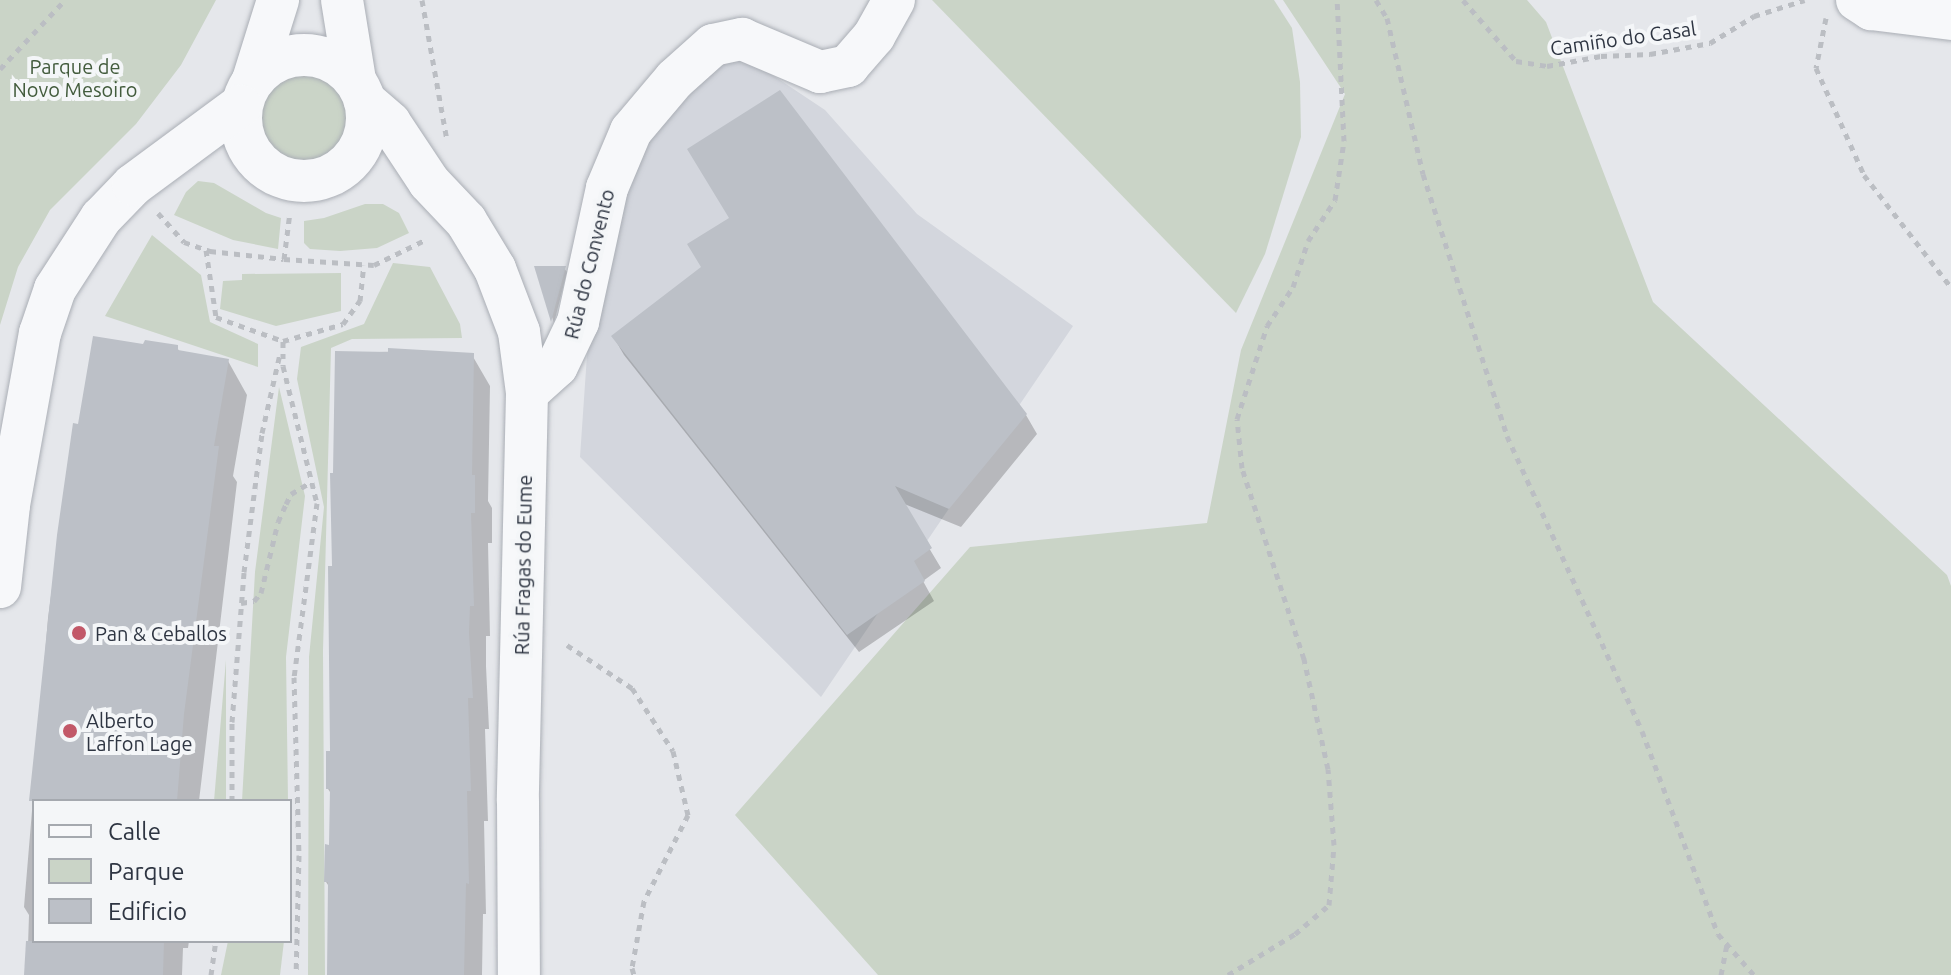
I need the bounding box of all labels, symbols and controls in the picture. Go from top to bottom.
street label: Camiño do Casal [1548,16,1698,60]
park label: Parque de Novo Mesoiro [13,55,137,102]
street label: Rúa do Convento [559,187,619,341]
street label: Rúa Fragas do Eume [509,475,537,655]
place label: Pan & Ceballos [95,621,227,645]
marker: Pan & Ceballos [70,624,88,642]
place label: Alberto Laffon Lage [86,708,192,755]
marker: Alberto Laffon Lage [61,722,79,740]
legend [32,799,292,943]
text: Calle [108,818,161,845]
text: Parque [108,858,185,885]
text: Edificio [108,898,187,925]

